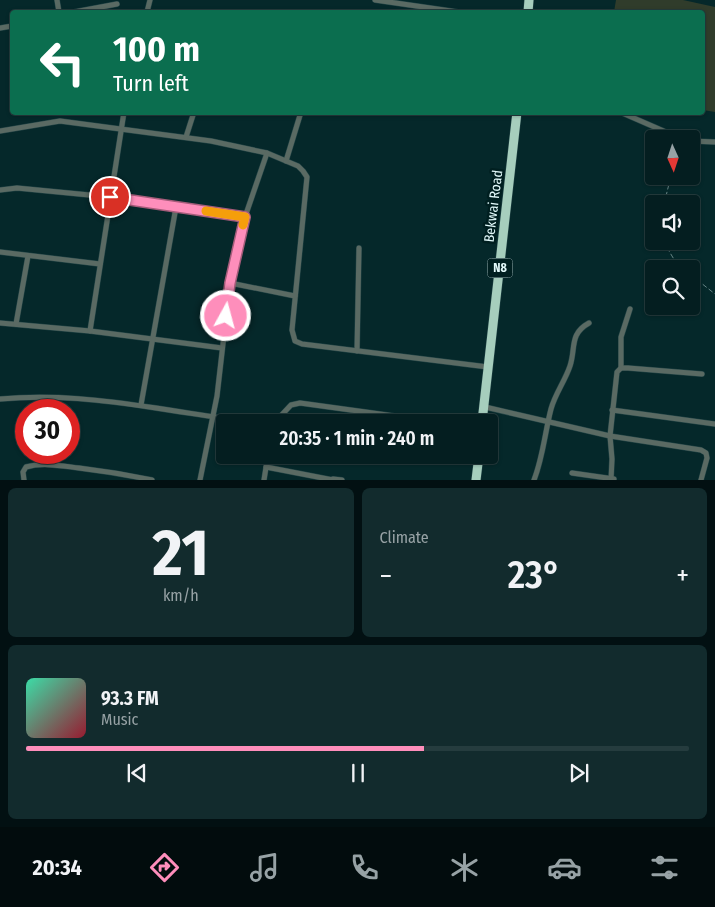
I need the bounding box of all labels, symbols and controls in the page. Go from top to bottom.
text: 100 m [113,28,200,70]
icon: left [30,30,95,95]
text: Turn left [113,70,189,97]
north arrow [645,130,700,185]
map controls [645,130,700,315]
street label: Bekwai Road [481,169,506,243]
pin [89,176,131,218]
icon: arrive [96,183,124,211]
button: sound [645,195,700,250]
road number: N8 [488,258,512,278]
button: search [645,260,700,315]
position arrow [199,289,251,341]
speed limit sign: 30 [15,399,80,464]
text: 20:35 · 1 min · 240 m [280,427,434,450]
text: 21 [153,514,209,592]
text: Climate [380,528,429,547]
text: 23° [508,552,561,598]
text: − [380,559,392,592]
text: + [676,559,689,592]
text: km/h [163,586,199,605]
text: 93.3 FM [101,687,159,710]
text: Music [101,710,138,729]
icon: previous [123,759,151,787]
icon: pause [344,759,372,787]
icon: next [565,759,593,787]
icon: directions [147,850,182,885]
icon: music [247,850,282,885]
icon: phone [347,850,382,885]
icon: climate [447,850,482,885]
icon: car [547,850,582,885]
icon: filters [647,850,682,885]
text: 20:34 [33,854,82,881]

